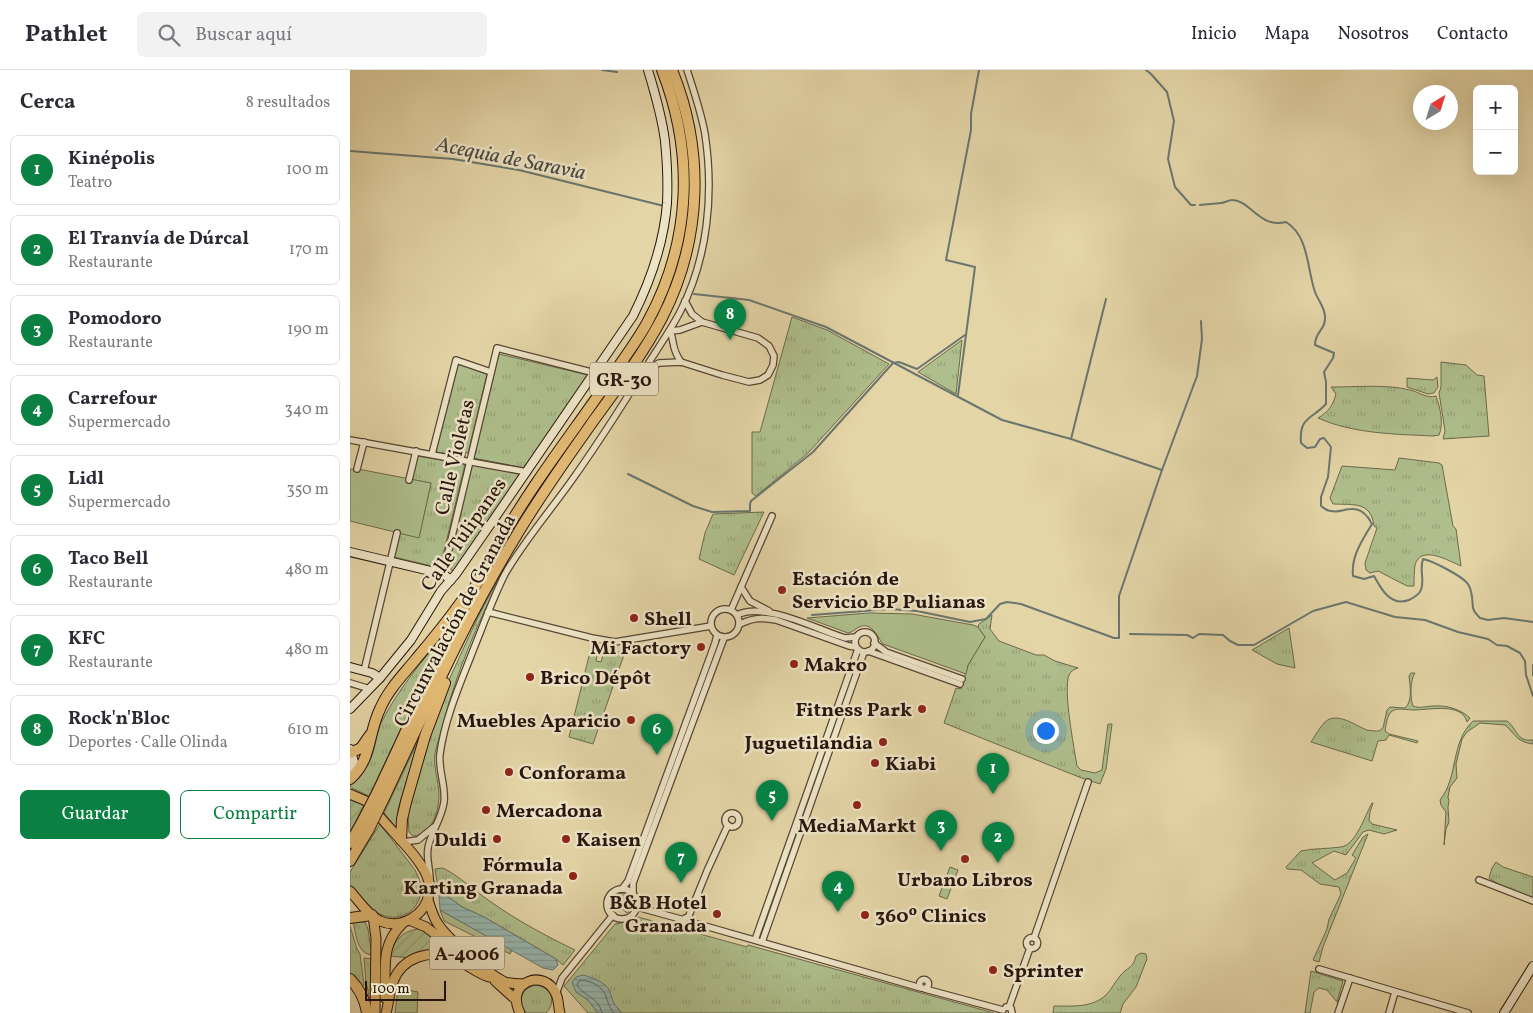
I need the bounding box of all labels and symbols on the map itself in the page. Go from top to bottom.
north arrow [1413,85,1458,130]
water label: Acequia de Saravia [432,131,588,188]
pin: 8 [714,299,746,340]
road number: GR-30 [590,362,658,396]
street label: Calle Violetas [429,397,483,518]
street label: Calle Tulipanes [415,473,514,598]
street label: Circunvalación de Granada [388,509,524,732]
place label: Estación de Servicio BP Pulianas [792,566,986,617]
marker: Estación de Servicio BP Pulianas [776,584,788,596]
place label: Shell [644,606,692,634]
marker: Shell [628,612,640,624]
place label: Mi Factory [590,635,691,663]
marker: Mi Factory [695,641,707,653]
place label: Makro [804,652,867,680]
marker: Makro [788,658,800,670]
place label: Brico Dépôt [540,665,651,693]
marker: Brico Dépôt [524,671,536,683]
place label: Fitness Park [795,697,912,725]
marker: Fitness Park [916,703,928,715]
place label: Muebles Aparicio [457,708,621,736]
marker: Muebles Aparicio [625,714,637,726]
pin: 6 [641,714,673,755]
your location [1033,718,1059,744]
place label: Juguetilandia [744,730,873,758]
marker: Juguetilandia [877,736,889,748]
place label: Kiabi [885,751,936,779]
pin: 1 [977,753,1009,794]
marker: Kiabi [869,757,881,769]
place label: Conforama [519,760,626,788]
marker: Conforama [503,766,515,778]
pin: 5 [756,780,788,821]
place label: Mercadona [496,798,603,826]
marker: MediaMarkt [851,799,863,811]
marker: Mercadona [480,804,492,816]
pin: 3 [925,810,957,851]
place label: MediaMarkt [798,813,917,841]
pin: 2 [982,822,1014,863]
place label: Duldi [434,827,487,855]
place label: Kaisen [576,827,641,855]
marker: Duldi [491,833,503,845]
marker: Kaisen [560,833,572,845]
pin: 7 [665,842,697,883]
place label: Fórmula Karting Granada [403,852,563,903]
marker: Urbano Libros [959,853,971,865]
place label: Urbano Libros [897,867,1033,895]
marker: Fórmula Karting Granada [567,870,579,882]
pin: 4 [822,871,854,912]
place label: B&B Hotel Granada [609,890,707,941]
place label: 360º Clinics [875,903,986,931]
marker: B&B Hotel Granada [711,908,723,920]
marker: 360º Clinics [859,909,871,921]
road number: A-4006 [430,936,504,970]
place label: Sprinter [1003,958,1084,986]
marker: Sprinter [987,964,999,976]
scale bar [365,978,446,1001]

